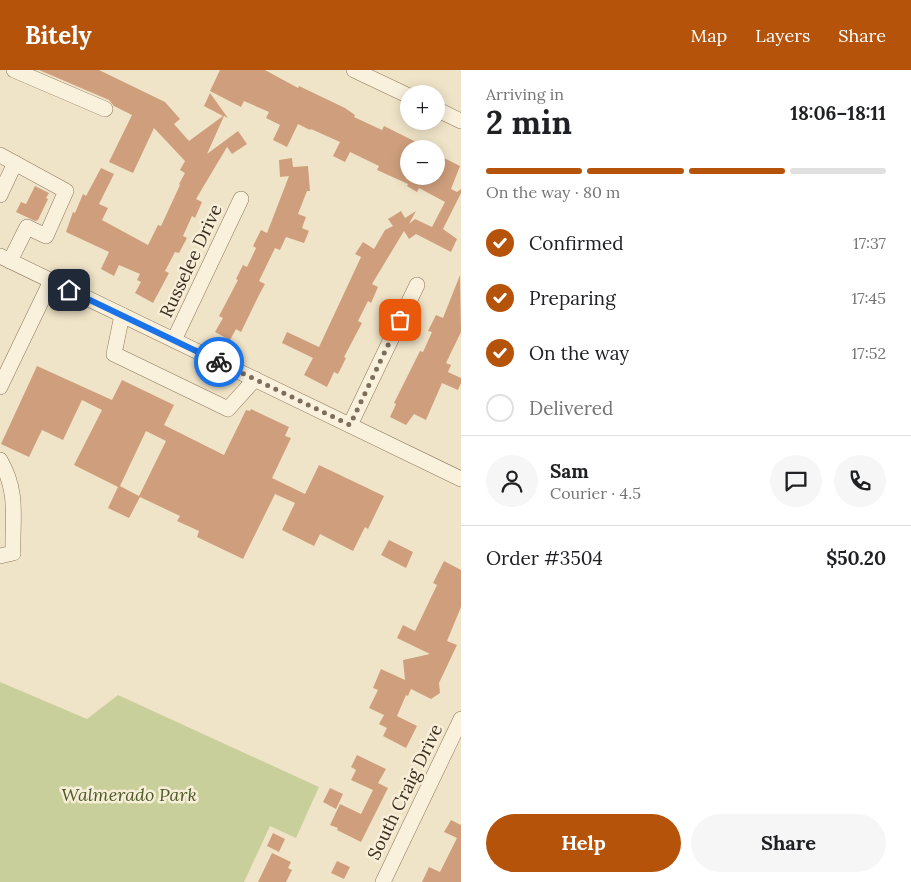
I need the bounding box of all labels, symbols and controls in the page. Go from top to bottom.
text: Bitely [25,20,92,51]
text: Map [691,24,727,47]
text: Layers [755,24,810,47]
text: Share [838,24,886,47]
text: Arriving in [486,84,564,104]
map controls [400,85,445,185]
button: + [400,85,445,130]
text: 18:06–18:11 [790,101,886,125]
text: 2 min [486,102,572,143]
button: − [400,140,445,185]
text: On the way · 80 m [486,182,620,202]
street label: Russelee Drive [154,200,227,321]
icon: check [486,229,514,257]
text: Confirmed [529,231,624,255]
text: 17:37 [853,233,886,253]
pin [48,269,90,311]
icon: home [55,276,83,304]
icon: check [486,284,514,312]
text: Preparing [529,286,616,310]
text: 17:45 [851,288,886,308]
pin [379,299,421,341]
icon: bag [386,306,414,334]
courier [194,337,244,387]
icon: check [486,339,514,367]
text: On the way [529,341,629,365]
text: 17:52 [851,343,886,363]
icon: bike [205,348,233,376]
text: Delivered [529,396,613,420]
button: person [486,455,538,507]
button: chat [770,455,822,507]
button: phone [834,455,886,507]
text: Sam [550,459,589,483]
text: Courier · 4.5 [550,483,641,503]
text: Order #3504 [486,546,603,570]
text: $50.20 [826,546,886,570]
street label: South Craig Drive [362,720,447,863]
park label: Walmerado Park [61,783,197,806]
button: Help [486,814,681,872]
button: Share [691,814,886,872]

